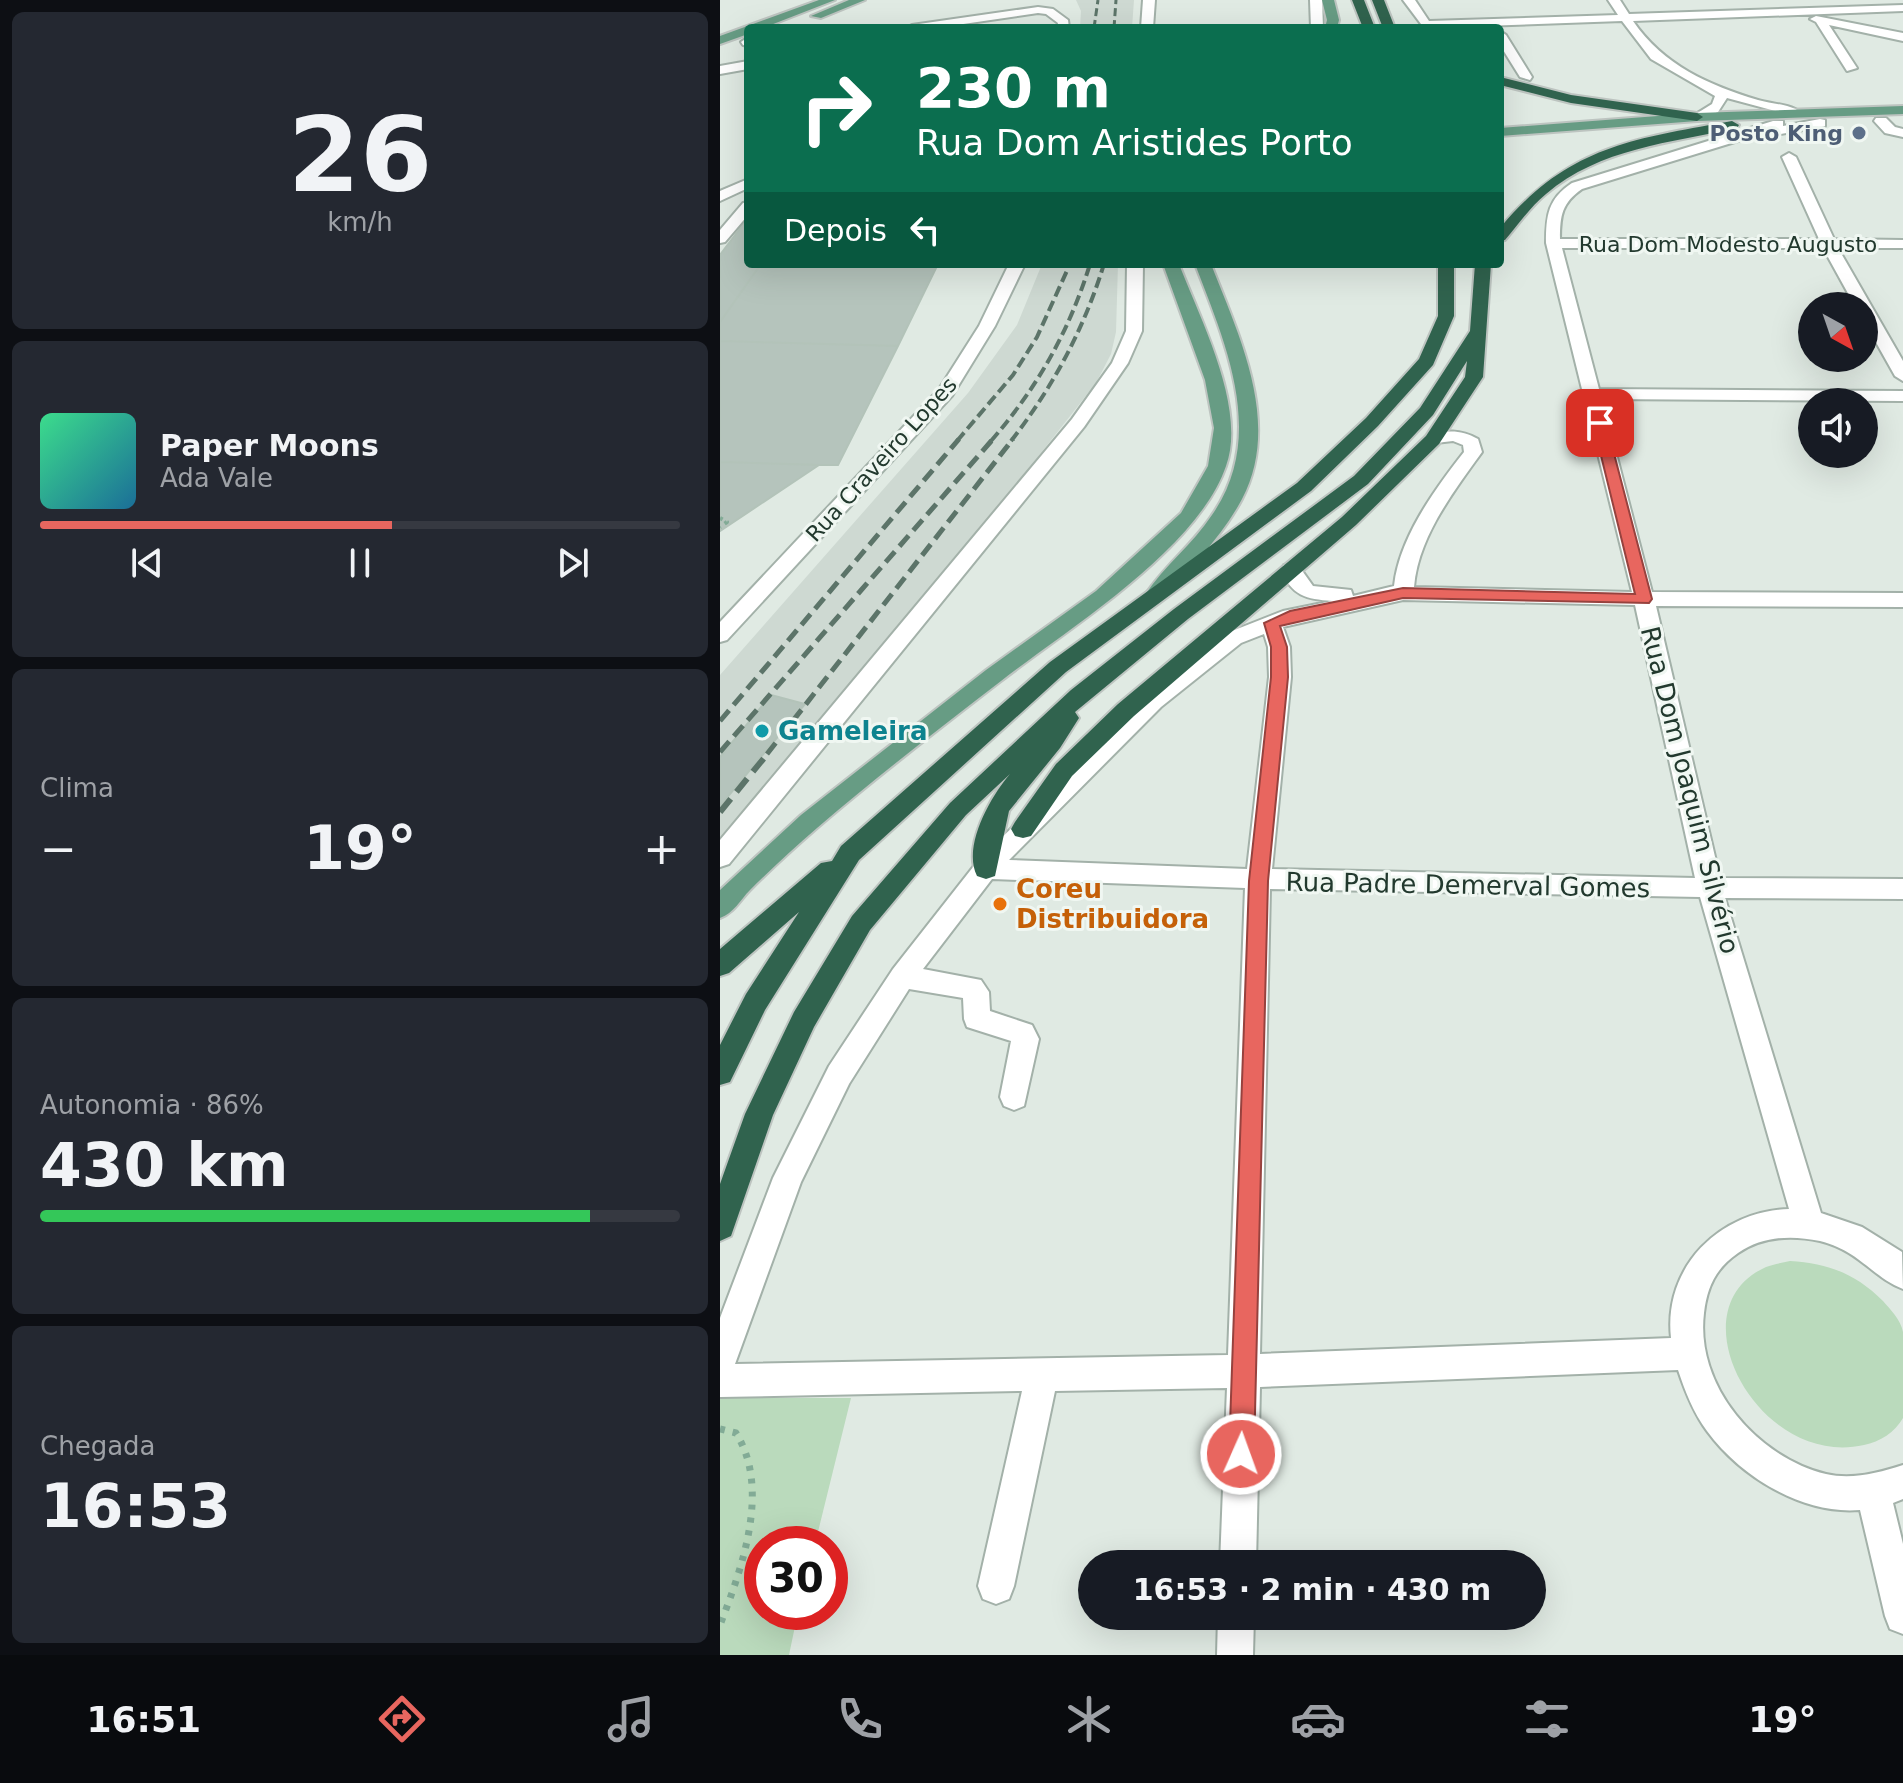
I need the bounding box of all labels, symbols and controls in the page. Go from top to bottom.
text: 230 m [916,55,1111,120]
icon: right [784,56,888,160]
text: 26 [288,94,432,216]
place label: Posto King [1709,121,1843,146]
text: Rua Dom Aristides Porto [916,122,1353,163]
marker: Posto King [1850,124,1868,142]
text: km/h [327,207,393,237]
icon: left [903,208,947,252]
text: Depois [784,213,887,248]
street label: Rua Dom Modesto Augusto [1579,232,1877,257]
north arrow [1798,292,1878,372]
map controls [1798,292,1878,468]
street label: Rua Craveiro Lopes [801,372,962,547]
button: sound [1798,388,1878,468]
pin [1566,389,1634,457]
icon: arrive [1578,401,1622,445]
text: Paper Moons [160,428,379,463]
text: Ada Vale [160,463,273,493]
icon: previous [125,541,169,585]
icon: pause [338,541,382,585]
icon: next [551,541,595,585]
street label: Rua Dom Joaquim Silvério [1635,623,1745,957]
place label: Gameleira [778,716,927,746]
marker: Gameleira [753,722,771,740]
text: Clima [40,773,114,803]
text: 19° [303,813,417,883]
text: − [40,823,77,874]
text: + [643,823,680,874]
street label: Rua Padre Demerval Gomes [1285,867,1651,903]
place label: Coreu Distribuidora [1016,874,1209,934]
marker: Coreu Distribuidora [991,895,1009,913]
text: Autonomia · 86% [40,1090,264,1120]
text: 430 km [40,1130,289,1200]
position arrow [1199,1412,1283,1496]
text: Chegada [40,1431,156,1461]
text: 16:53 [40,1471,231,1541]
speed limit sign: 30 [744,1526,848,1630]
text: 16:53 · 2 min · 430 m [1133,1572,1491,1607]
icon: directions [374,1691,430,1747]
icon: music [603,1691,659,1747]
icon: phone [832,1691,888,1747]
icon: climate [1061,1691,1117,1747]
icon: car [1290,1691,1346,1747]
icon: filters [1519,1691,1575,1747]
text: 16:51 [87,1699,201,1740]
text: 19° [1748,1699,1816,1740]

